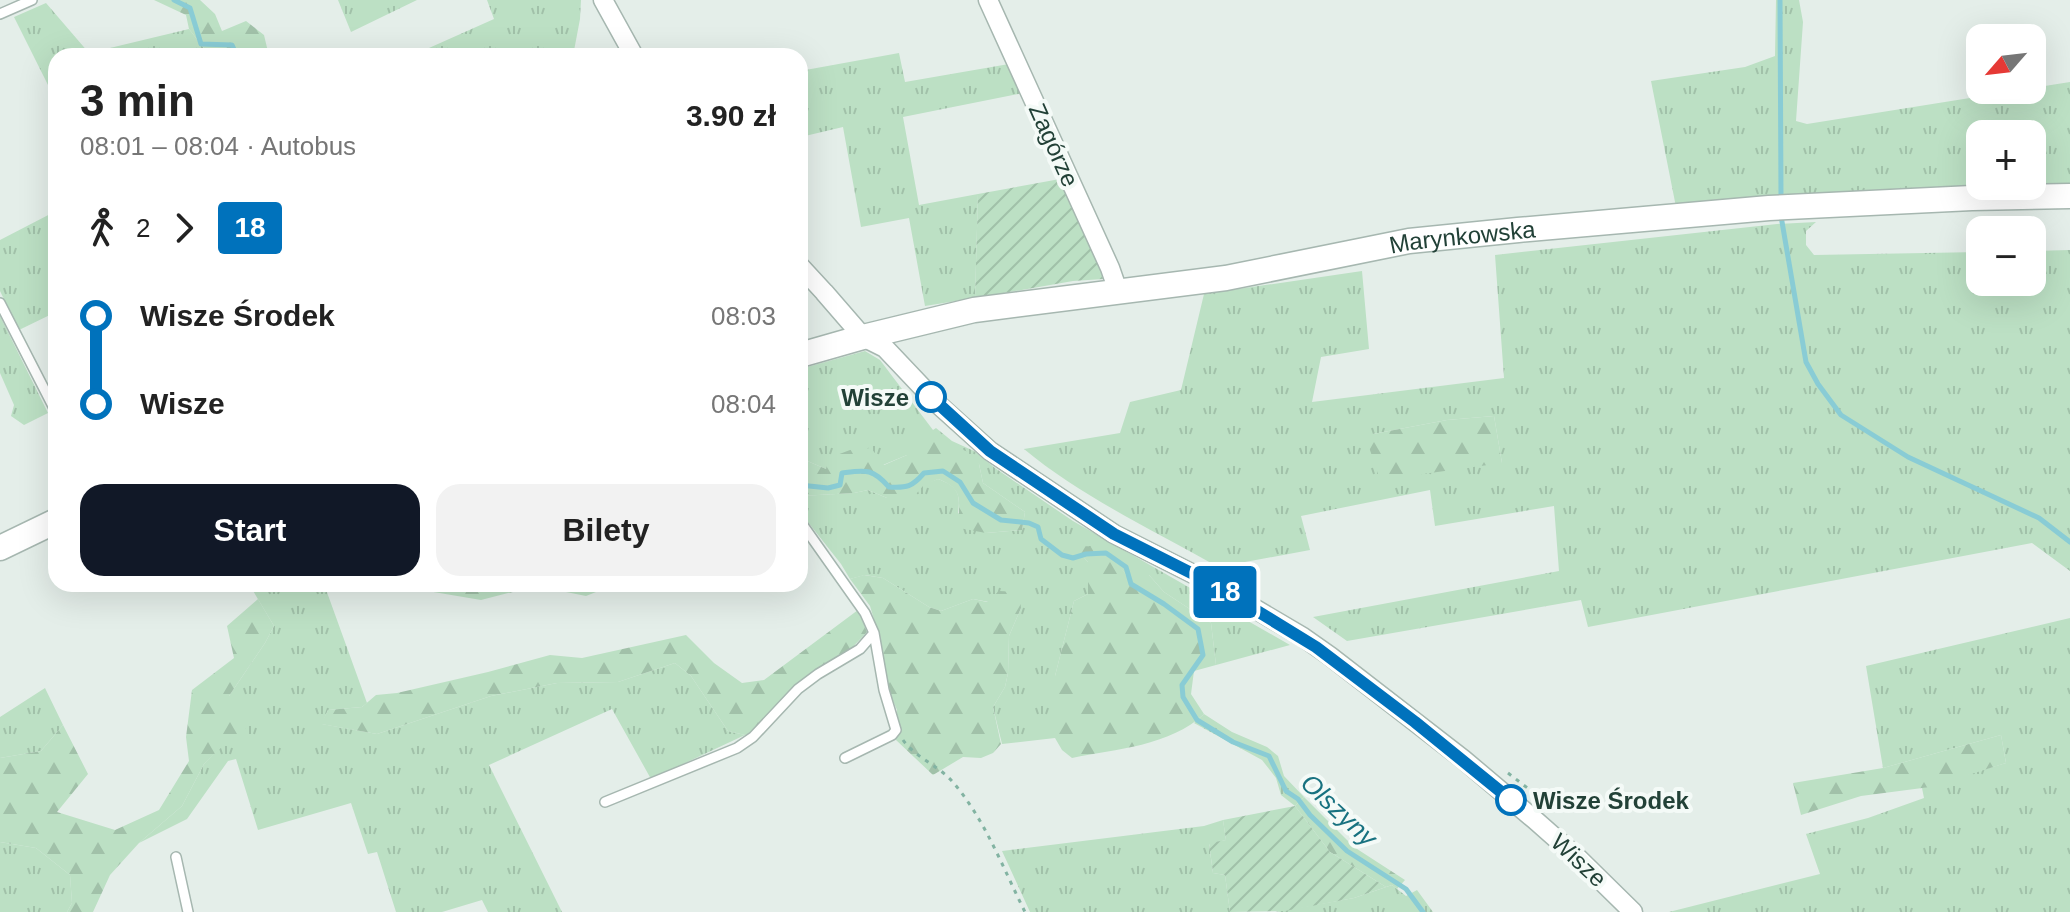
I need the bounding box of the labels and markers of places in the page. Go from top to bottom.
marker: Wisze [916,382,946,412]
place label: Wisze [841,384,909,411]
marker: Wisze Środek [1496,785,1526,815]
place label: Wisze Środek [1533,787,1689,814]

